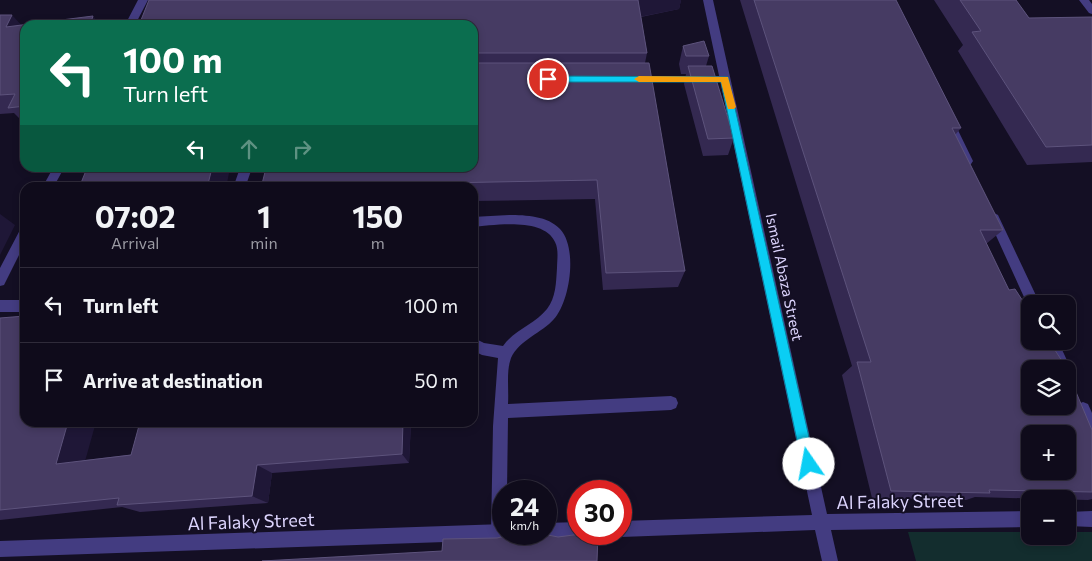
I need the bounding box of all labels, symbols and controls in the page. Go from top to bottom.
text: 100 m [123,37,223,80]
icon: left [40,40,105,105]
pin [527,58,569,100]
icon: arrive [534,65,562,93]
text: Turn left [123,80,208,107]
icon: left [182,135,210,163]
icon: ahead [235,135,263,163]
icon: right [288,135,316,163]
text: 07:02 [95,197,176,234]
text: 1 [257,197,271,234]
text: 150 [352,197,403,234]
street label: Ismail Abaza Street [763,211,807,343]
text: Arrival [111,233,159,252]
text: min [250,233,278,252]
text: m [371,233,385,252]
icon: left [40,291,68,319]
text: Turn left [83,294,158,317]
text: 100 m [405,294,458,317]
map controls [1021,295,1076,545]
button: search [1021,295,1076,350]
button: layers [1021,360,1076,415]
icon: arrive [40,366,68,394]
text: Arrive at destination [83,369,263,392]
text: 50 m [414,369,458,392]
button: + [1021,425,1076,480]
position arrow [782,437,834,489]
speed limit sign: 30 [567,480,632,545]
street label: Al Falaky Street [836,489,964,513]
button: − [1021,490,1076,545]
text: 24 [510,491,539,521]
street label: Al Falaky Street [187,508,315,534]
text: km/h [510,518,539,532]

